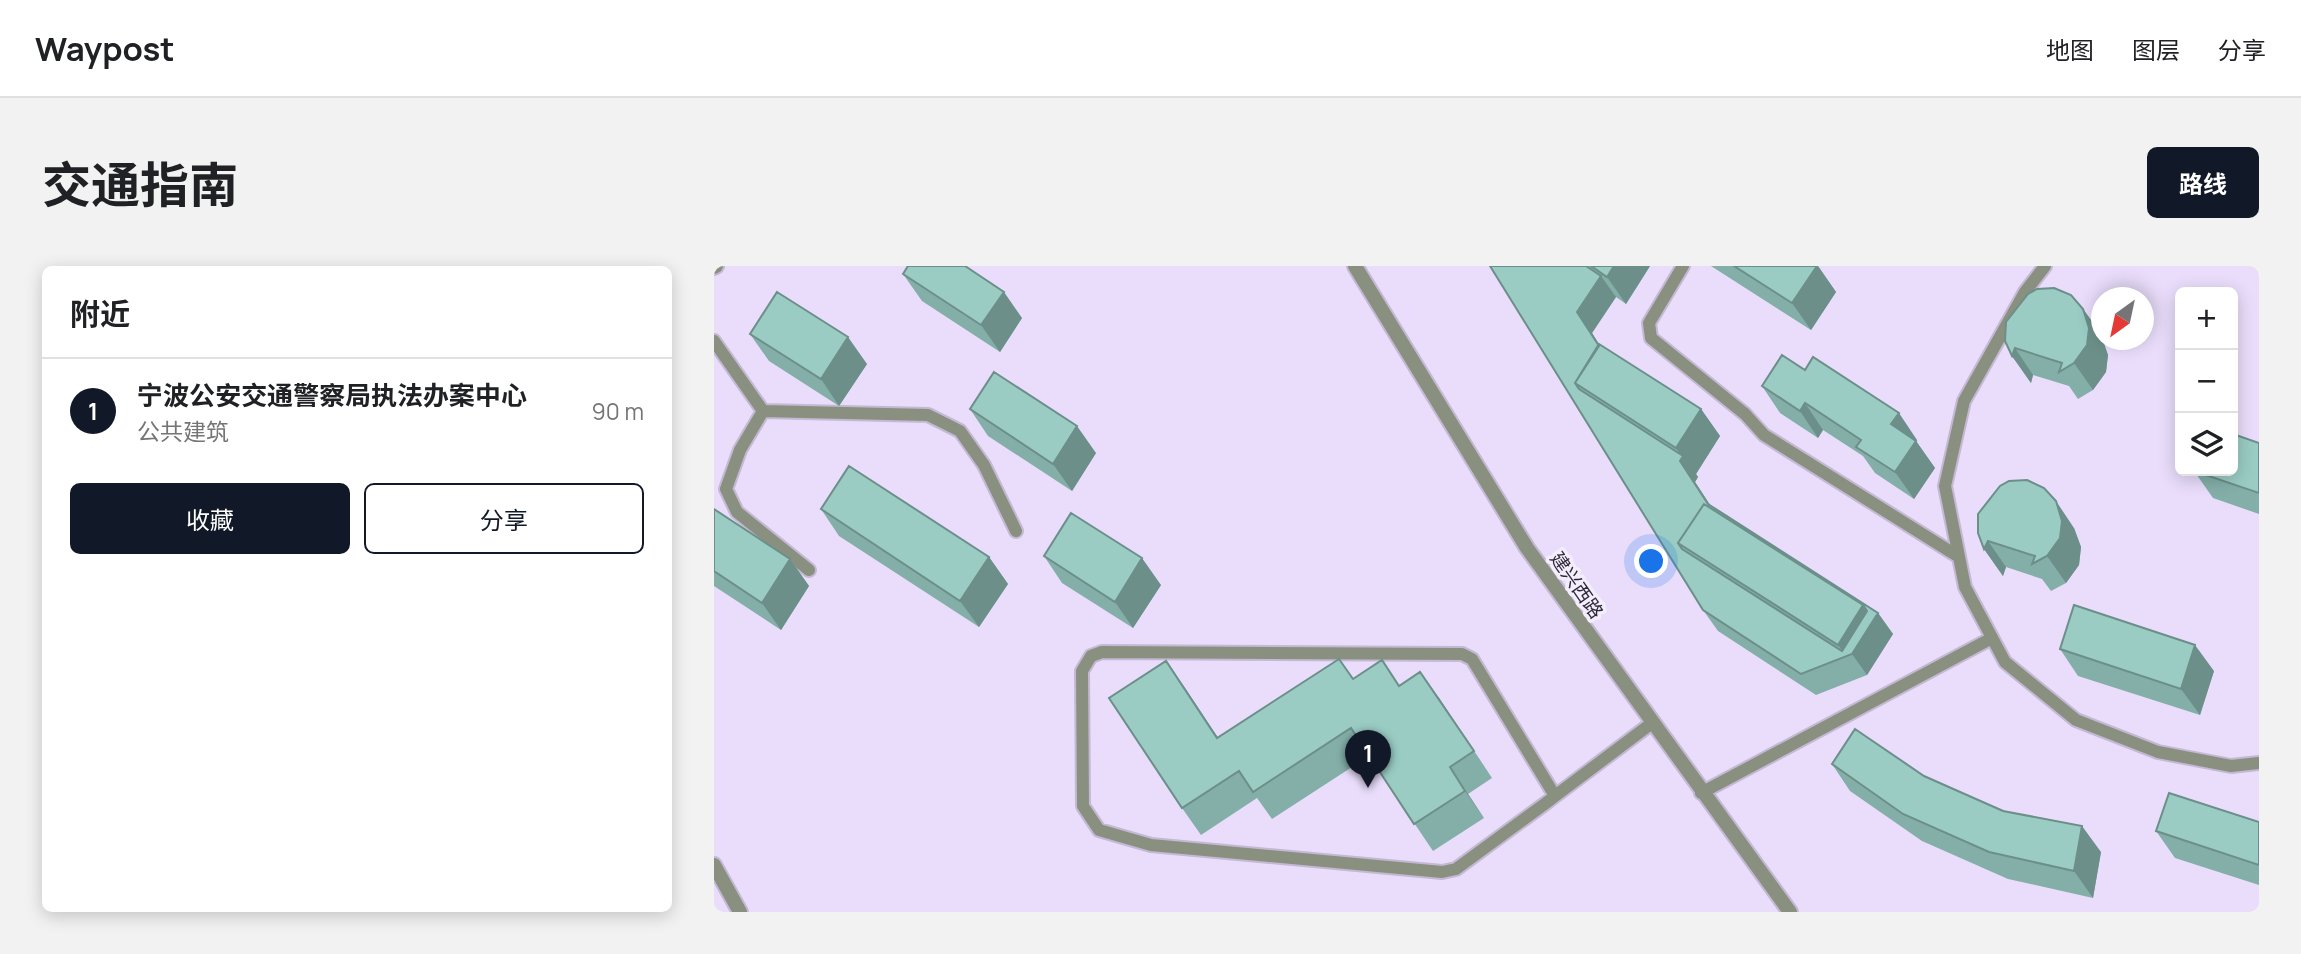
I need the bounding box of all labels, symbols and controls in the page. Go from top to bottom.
text: Waypost [35,26,175,71]
text: 地图 [2046,33,2094,66]
text: 图层 [2132,33,2180,66]
text: 分享 [2218,33,2266,66]
button: 路线 [2147,147,2259,218]
text: 交通指南 [42,151,238,218]
north arrow [2091,287,2154,350]
map controls [2175,287,2238,476]
button: + [2175,287,2238,350]
text: 附近 [70,293,130,334]
button: − [2175,350,2238,413]
text: 宁波公安交通警察局执法办案中心 [137,377,527,413]
text: 1 [88,395,98,427]
text: 90 m [592,395,644,427]
button: layers [2175,413,2238,476]
text: 公共建筑 [137,415,229,447]
button: 收藏 [70,483,350,554]
button: 分享 [364,483,644,554]
your location [1634,544,1668,578]
street label: 建兴西路 [1545,546,1609,624]
pin: 1 [1345,730,1391,788]

